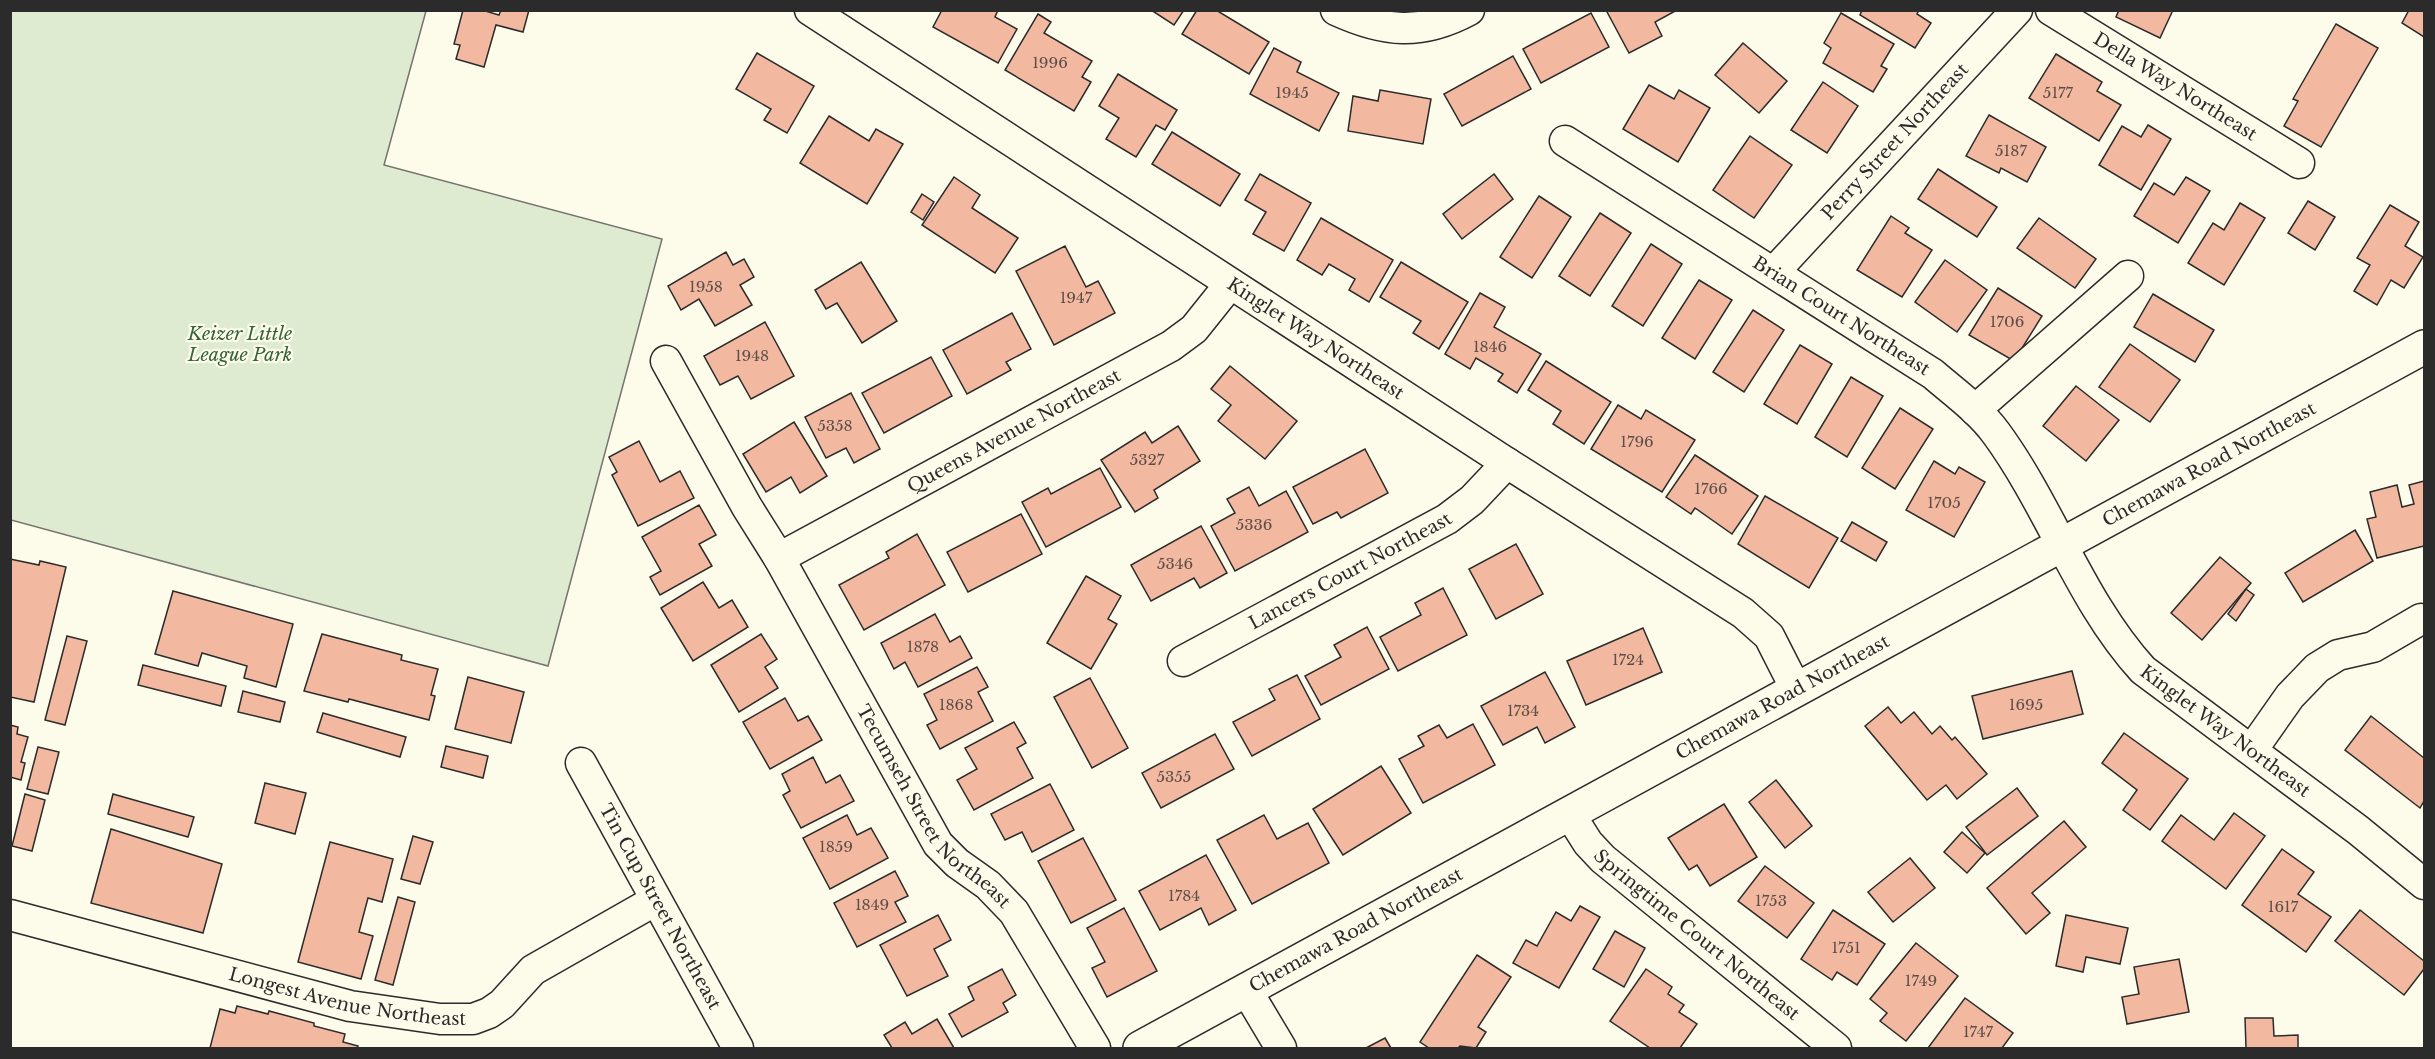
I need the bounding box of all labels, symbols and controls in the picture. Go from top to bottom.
street label: Della Way Northeast [2089,28,2261,146]
house number: 1996 [1032,53,1068,72]
street label: Perry Street Northeast [1817,59,1973,224]
house number: 1945 [1275,83,1309,102]
house number: 5177 [2043,83,2074,102]
house number: 5187 [1995,141,2027,160]
street label: Brian Court Northeast [1749,252,1934,380]
street label: Kinglet Way Northeast [1223,273,1408,404]
house number: 1958 [689,277,723,296]
house number: 1947 [1060,288,1093,307]
house number: 1706 [1990,312,2024,331]
park label: Keizer Little League Park [187,323,292,366]
house number: 1846 [1473,337,1507,356]
house number: 1948 [735,346,769,365]
street label: Queens Avenue Northeast [903,364,1124,498]
street label: Chemawa Road Northeast [2098,397,2320,531]
house number: 5358 [817,416,853,435]
house number: 1796 [1620,432,1654,451]
house number: 5327 [1130,450,1165,469]
house number: 1766 [1694,479,1728,498]
house number: 1705 [1927,493,1961,512]
street label: Lancers Court Northeast [1245,508,1457,634]
house number: 5336 [1236,515,1272,534]
house number: 5346 [1157,554,1193,573]
street label: Chemawa Road Northeast [1672,630,1893,764]
house number: 1878 [907,637,939,656]
house number: 1724 [1612,650,1644,669]
street label: Kinglet Way Northeast [2136,661,2315,802]
house number: 1868 [939,695,973,714]
house number: 1695 [2009,695,2043,714]
street label: Tecumseh Street Northeast [852,701,1015,913]
house number: 1734 [1507,701,1539,720]
house number: 5355 [1157,767,1191,786]
street label: Tin Cup Street Northeast [595,800,726,1013]
house number: 1859 [819,837,853,856]
street label: Springtime Court Northeast [1589,845,1804,1025]
street label: Chemawa Road Northeast [1245,863,1467,997]
house number: 1784 [1168,886,1200,905]
house number: 1753 [1755,891,1787,910]
house number: 1849 [855,895,889,914]
house number: 1617 [2268,897,2299,916]
house number: 1751 [1831,938,1861,957]
street label: Longest Avenue Northeast [226,963,466,1030]
house number: 1749 [1905,971,1937,990]
house number: 1747 [1963,1022,1994,1041]

